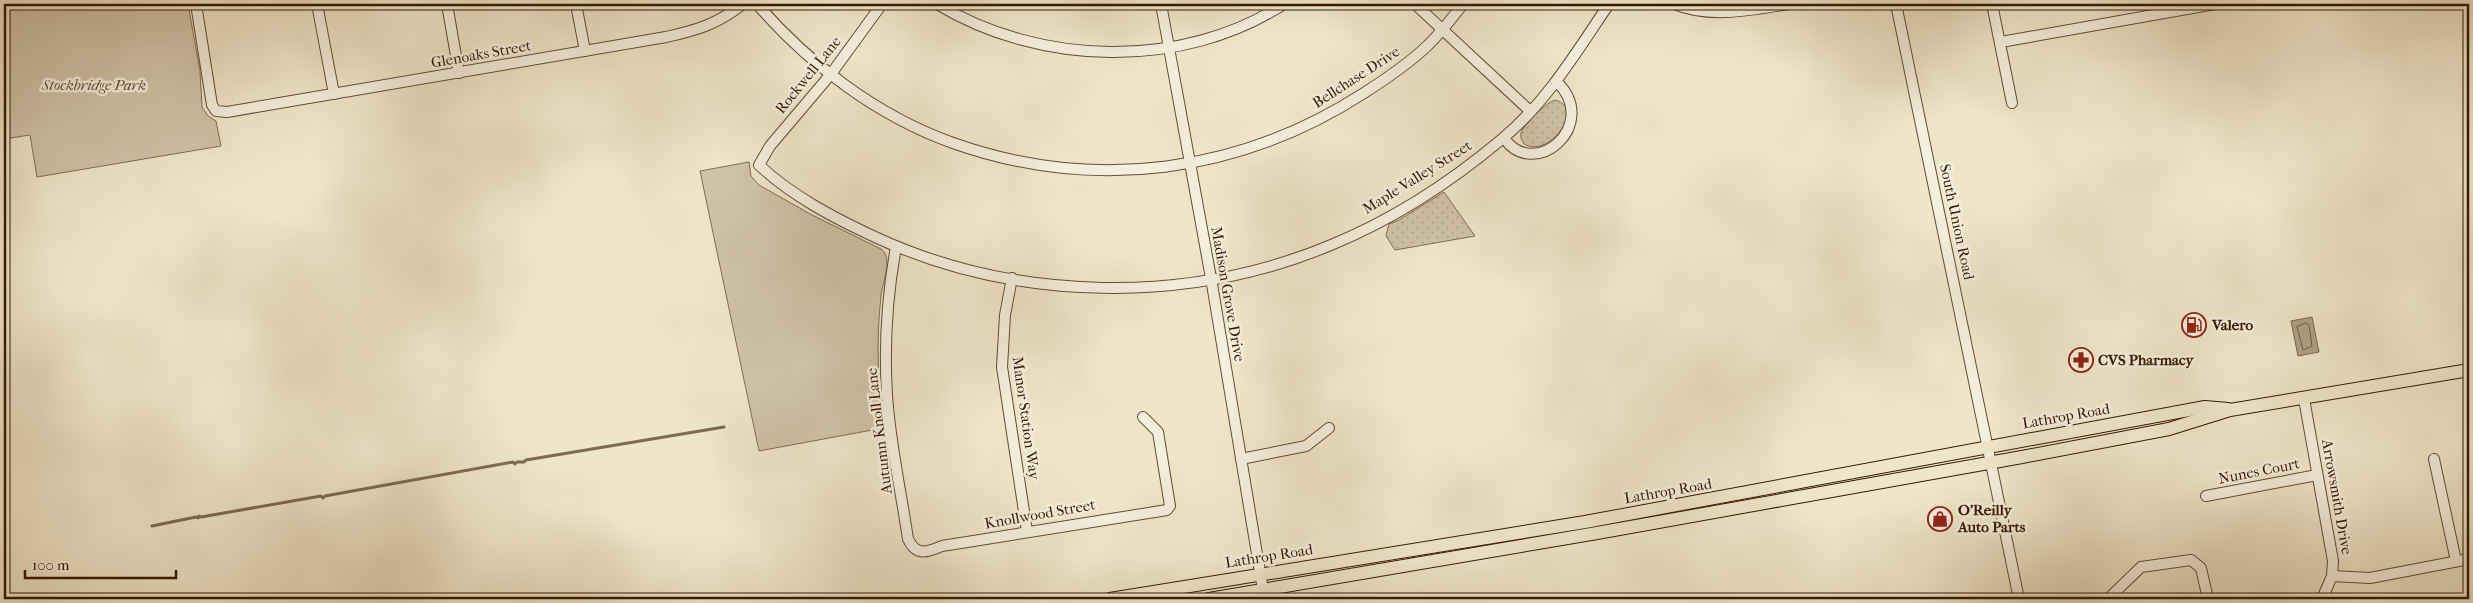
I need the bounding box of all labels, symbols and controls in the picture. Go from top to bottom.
street label: Rockwell Lane [771,32,845,117]
street label: Glenoaks Street [430,36,533,72]
street label: Bellchase Drive [1309,42,1403,112]
park label: Stockbridge Park [41,76,146,94]
street label: Maple Valley Street [1359,136,1475,218]
street label: South Union Road [1936,162,1978,282]
street label: Madison Grove Drive [1207,225,1249,364]
fuel station icon: Valero [2181,312,2207,338]
place label: Valero [2211,316,2254,334]
pharmacy icon: CVS Pharmacy [2068,347,2094,373]
place label: CVS Pharmacy [2098,351,2195,369]
street label: Manor Station Way [1008,355,1044,482]
street label: Autumn Knoll Lane [862,366,896,496]
street label: Lathrop Road [2021,399,2112,433]
street label: Arrowsmith Drive [2318,437,2356,557]
street label: Nunes Court [2217,454,2302,488]
street label: Lathrop Road [1623,474,1714,508]
street label: Knollwood Street [983,495,1097,533]
place label: O'Reilly Auto Parts [1957,501,2026,536]
shop icon: O'Reilly Auto Parts [1927,506,1953,532]
street label: Lathrop Road [1224,540,1315,572]
scale bar [25,548,176,580]
text: 100 m [32,556,70,574]

